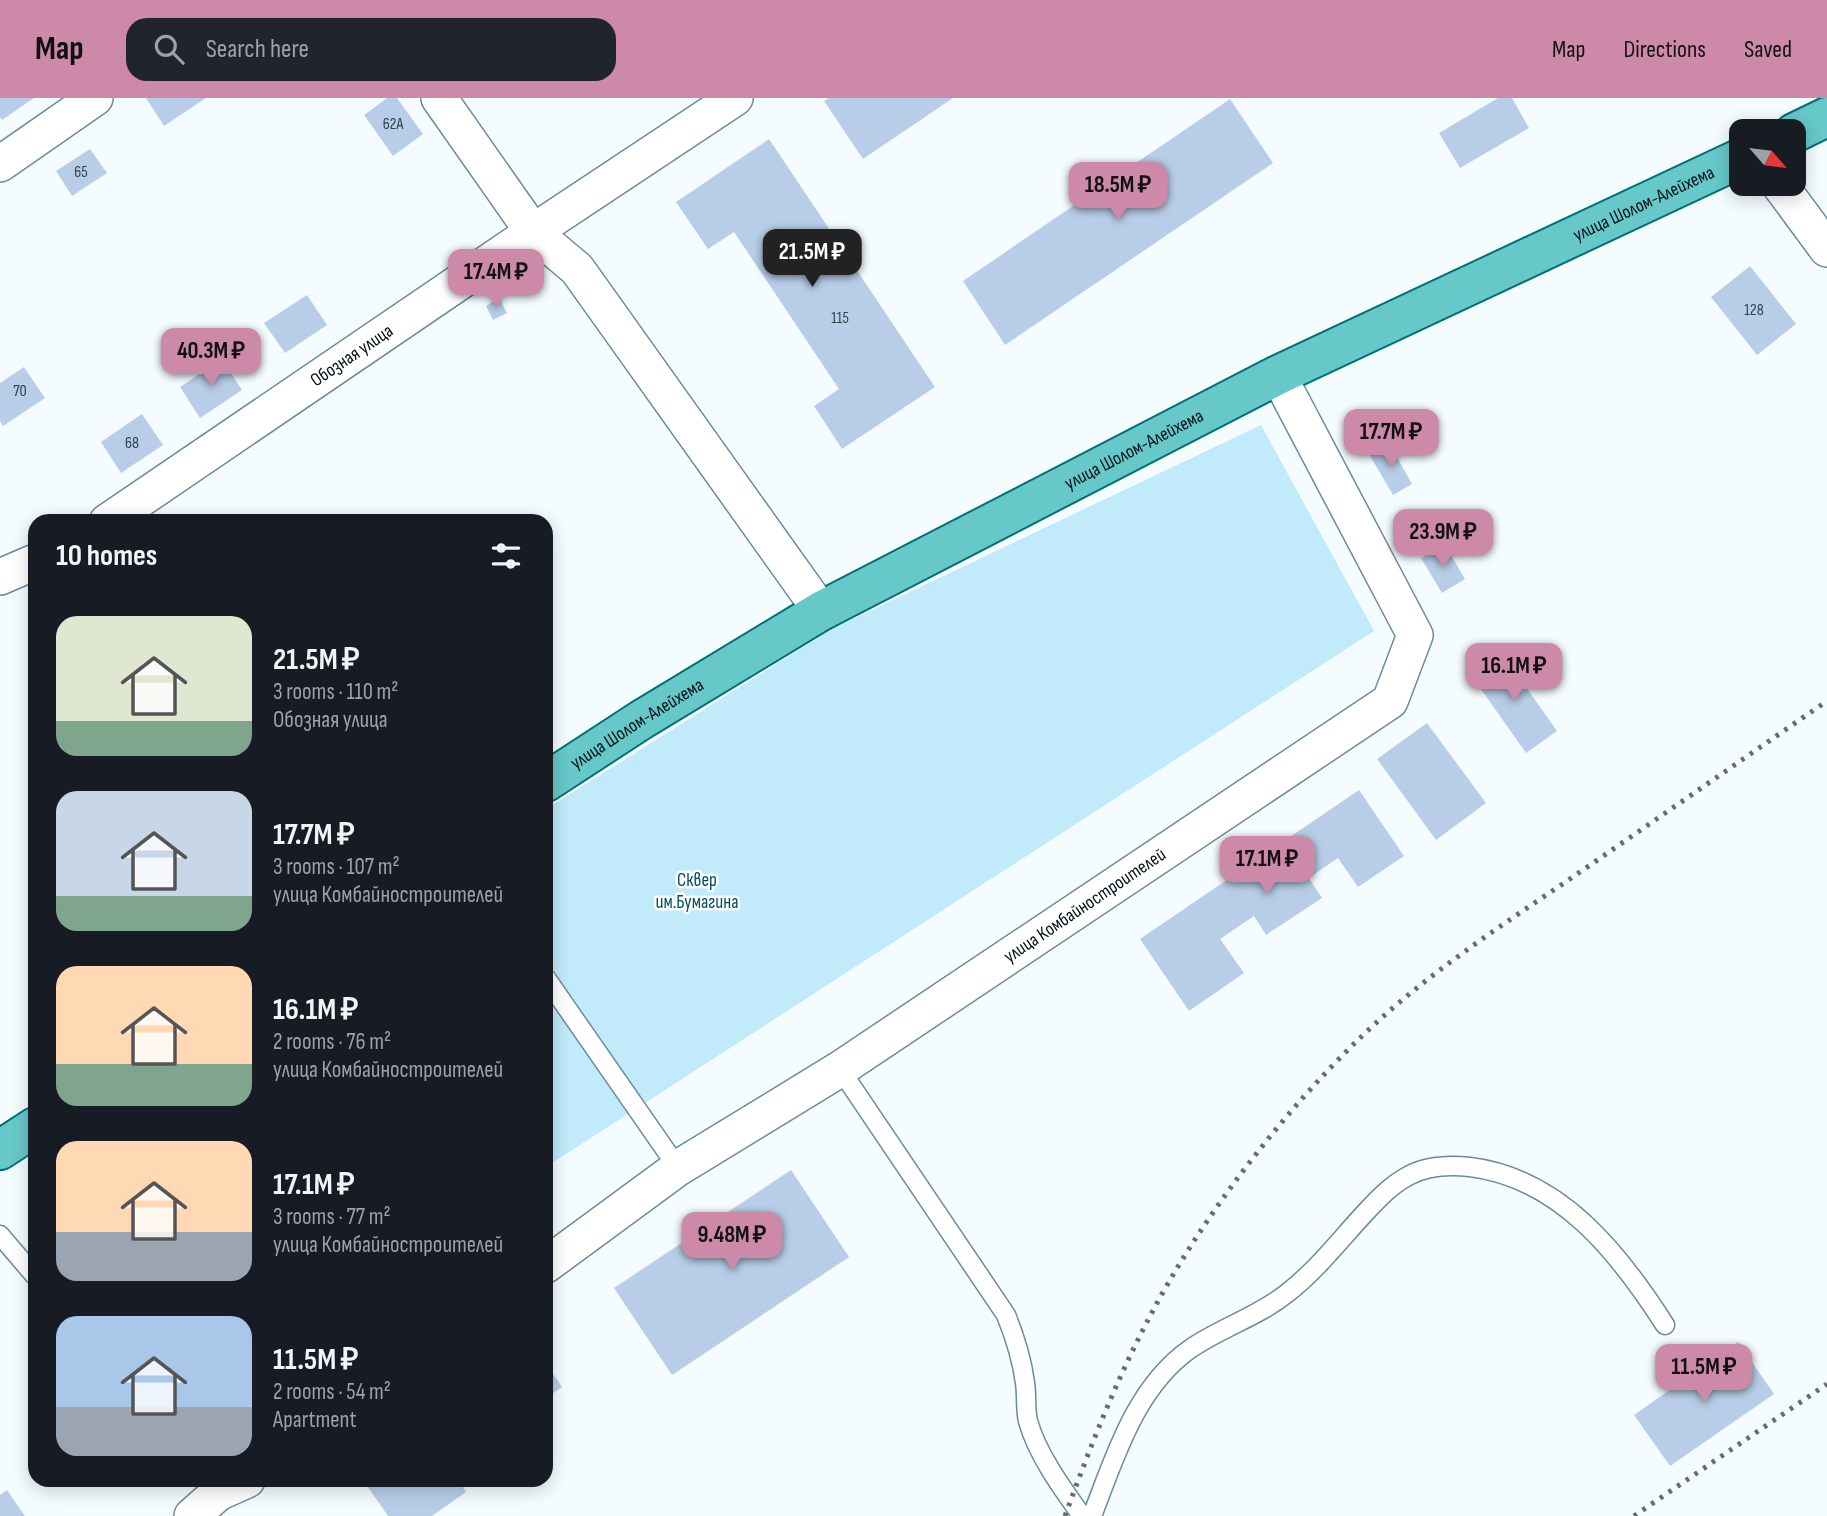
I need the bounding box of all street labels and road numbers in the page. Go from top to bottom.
street label: улица Шолом-Алейхема [1569,161,1718,247]
street label: Обозная улица [306,319,397,392]
street label: улица Шолом-Алейхема [1061,404,1207,495]
street label: улица Шолом-Алейхема [566,673,708,774]
street label: улица Комбайностроителей [999,843,1170,968]

